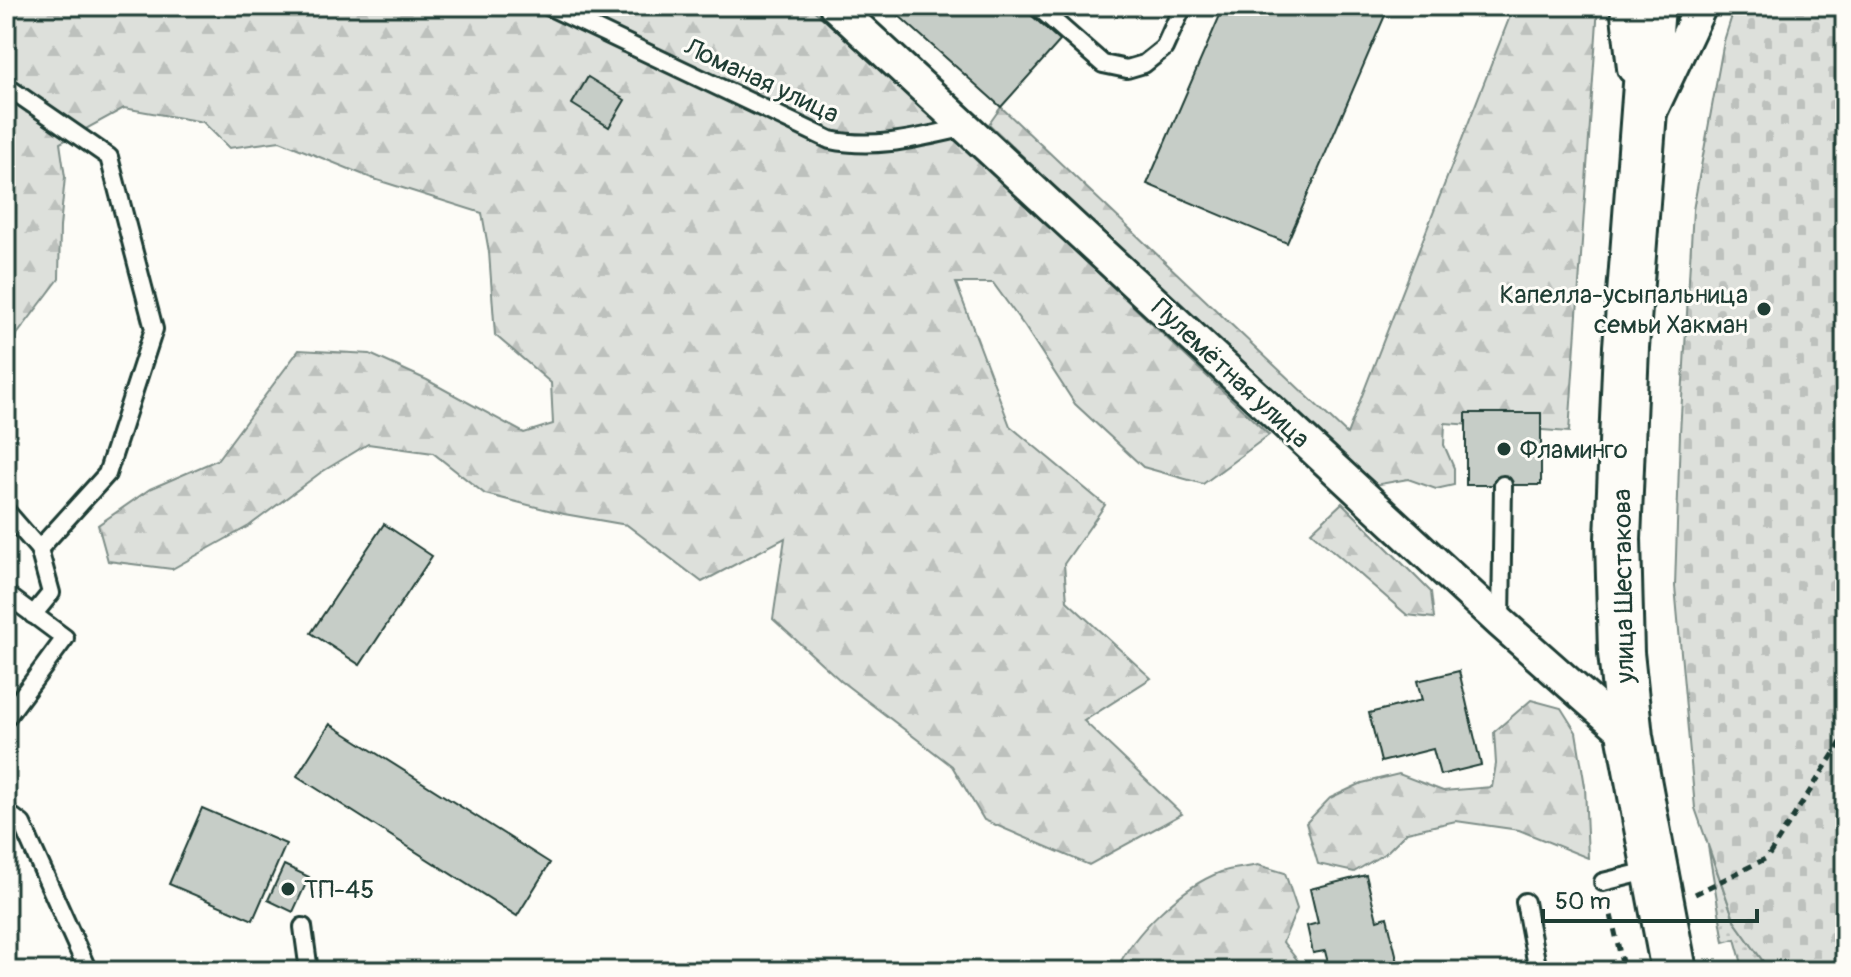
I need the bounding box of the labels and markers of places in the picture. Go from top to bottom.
place label: Капелла-усыпальница семьи Хакман [1499,279,1748,341]
marker: Капелла-усыпальница семьи Хакман [1755,300,1773,318]
place label: Фламинго [1520,434,1628,466]
marker: Фламинго [1495,440,1513,458]
place label: ТП-45 [304,874,374,906]
marker: ТП-45 [279,880,297,898]

